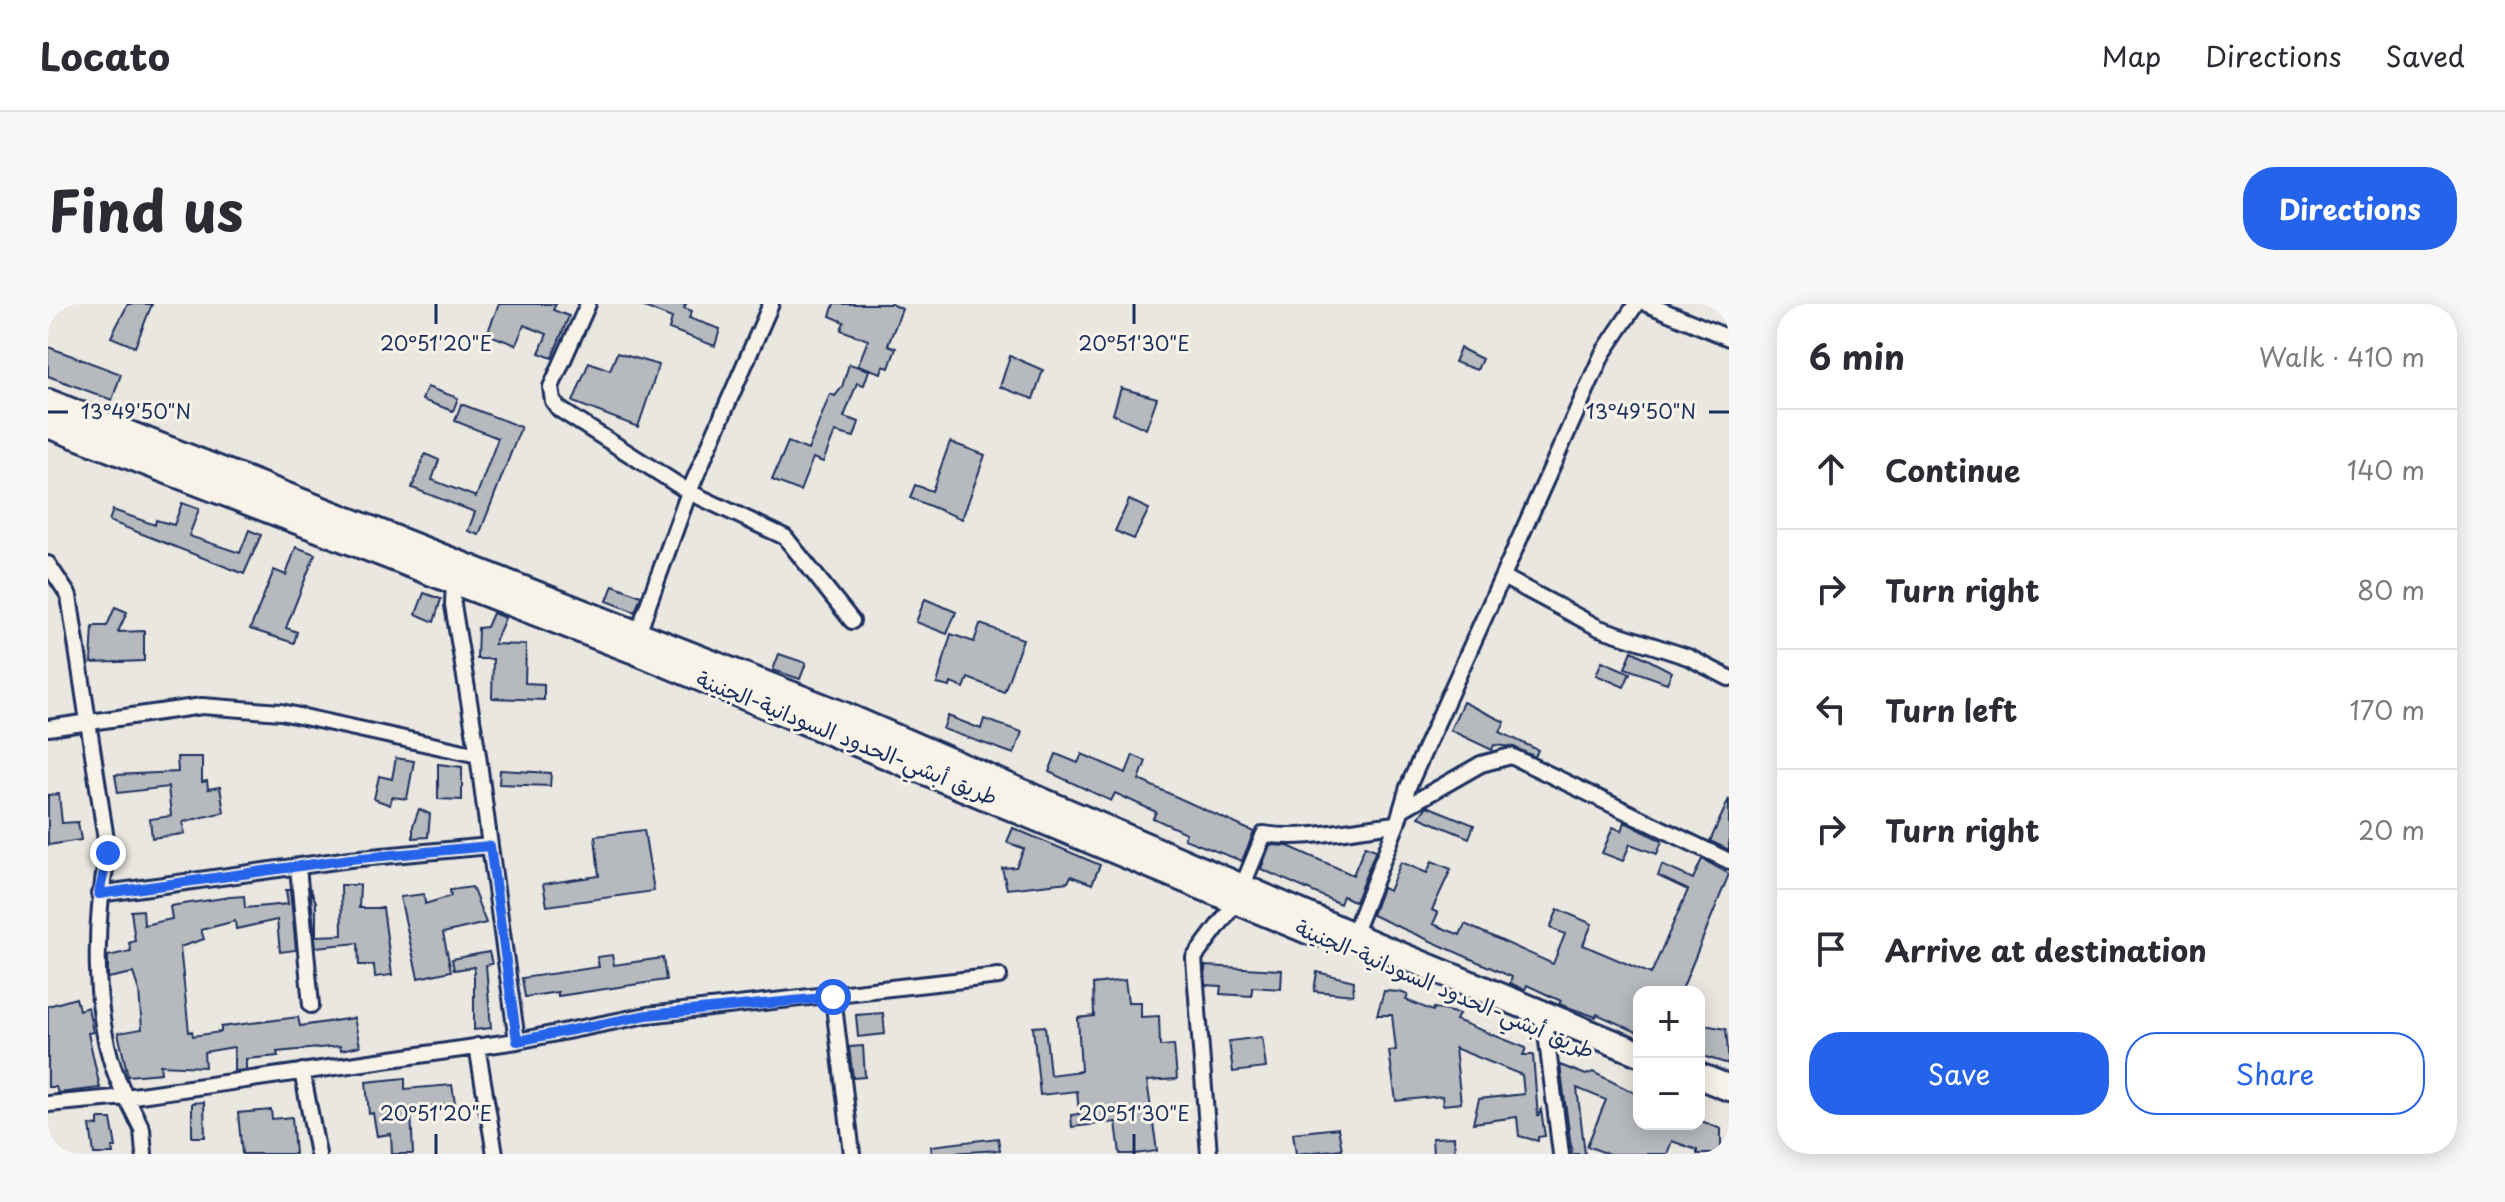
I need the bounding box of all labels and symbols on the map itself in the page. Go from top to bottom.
text: 20°51'20"E [380,328,492,358]
text: 20°51'30"E [1078,328,1190,358]
text: 13°49'50"N [81,396,191,426]
text: 13°49'50"N [1586,396,1696,426]
street label: طريق أبشي-الحدود السودانية-الجنينة [690,661,1003,817]
route end [90,835,126,871]
street label: طريق أبشي-الحدود السودانية-الجنينة [1289,909,1600,1070]
route start [815,979,851,1015]
text: 20°51'20"E [380,1098,492,1128]
text: 20°51'30"E [1078,1098,1190,1128]

